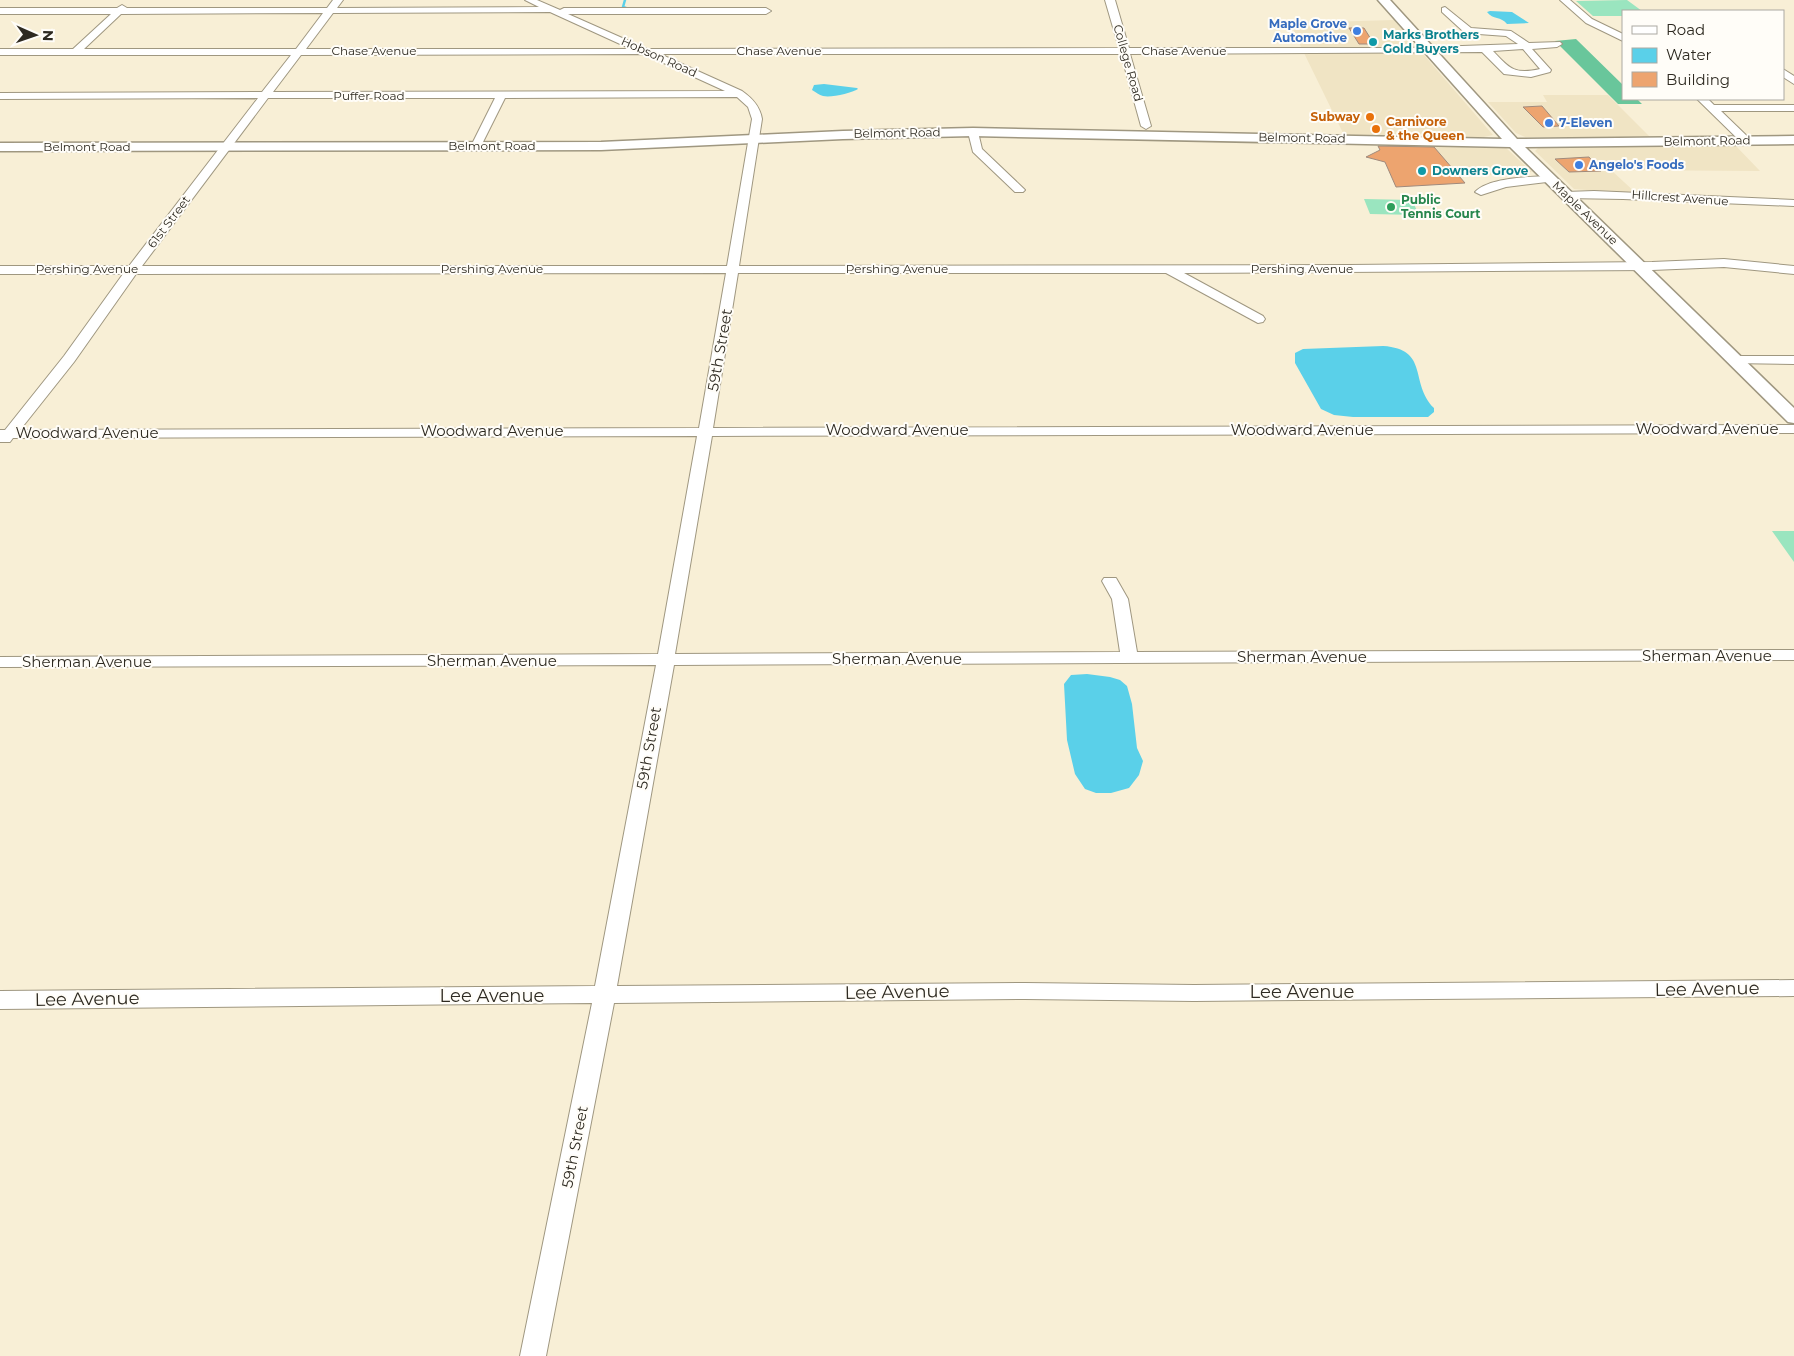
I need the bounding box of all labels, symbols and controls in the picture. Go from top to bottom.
north arrow [10,10,60,60]
legend [1622,10,1784,100]
place label: Maple Grove Automotive [1269,16,1347,45]
text: Road [1666,20,1705,39]
street label: College Road [1110,23,1147,103]
marker: Maple Grove Automotive [1351,25,1363,37]
place label: Marks Brothers Gold Buyers [1383,27,1480,56]
text: N [39,29,57,41]
street label: Hobson Road [619,33,699,80]
marker: Marks Brothers Gold Buyers [1367,36,1379,48]
street label: Chase Avenue [331,43,417,58]
street label: Chase Avenue [736,43,822,58]
street label: Chase Avenue [1141,43,1227,58]
text: Water [1666,45,1712,64]
text: Building [1666,70,1730,89]
street label: Puffer Road [333,88,405,103]
place label: Subway [1311,109,1361,124]
marker: Subway [1364,111,1376,123]
place label: Carnivore & the Queen [1386,114,1464,143]
place label: 7-Eleven [1559,115,1612,130]
marker: 7-Eleven [1543,117,1555,129]
marker: Carnivore & the Queen [1370,123,1382,135]
street label: Belmont Road [853,124,941,141]
street label: Belmont Road [1258,129,1346,146]
street label: Belmont Road [1663,132,1751,149]
street label: Belmont Road [448,138,536,153]
street label: Belmont Road [43,139,131,154]
place label: Angelo's Foods [1588,157,1685,172]
marker: Angelo's Foods [1573,159,1585,171]
place label: Downers Grove [1432,163,1529,178]
marker: Downers Grove [1416,165,1428,177]
street label: Maple Avenue [1549,178,1621,248]
street label: Hillcrest Avenue [1631,187,1729,208]
street label: 61st Street [144,192,193,251]
place label: Public Tennis Court [1401,192,1481,221]
marker: Public Tennis Court [1385,201,1397,213]
street label: Pershing Avenue [36,261,138,276]
street label: Pershing Avenue [441,261,543,276]
street label: Pershing Avenue [846,261,948,276]
street label: Pershing Avenue [1251,261,1353,276]
street label: 59th Street [703,307,736,393]
street label: Woodward Avenue [1635,419,1779,438]
street label: Woodward Avenue [825,420,969,439]
street label: Woodward Avenue [1230,420,1374,439]
street label: Woodward Avenue [420,421,564,440]
street label: Woodward Avenue [15,423,159,442]
street label: Sherman Avenue [1642,646,1772,665]
street label: Sherman Avenue [1237,647,1367,666]
street label: Sherman Avenue [832,649,962,668]
street label: Sherman Avenue [427,651,557,670]
street label: Sherman Avenue [22,652,152,671]
street label: 59th Street [632,705,665,791]
street label: Lee Avenue [1654,977,1760,1001]
street label: Lee Avenue [844,980,950,1004]
street label: Lee Avenue [1250,981,1355,1003]
street label: Lee Avenue [440,985,545,1007]
street label: Lee Avenue [34,987,140,1011]
street label: 59th Street [557,1104,592,1190]

